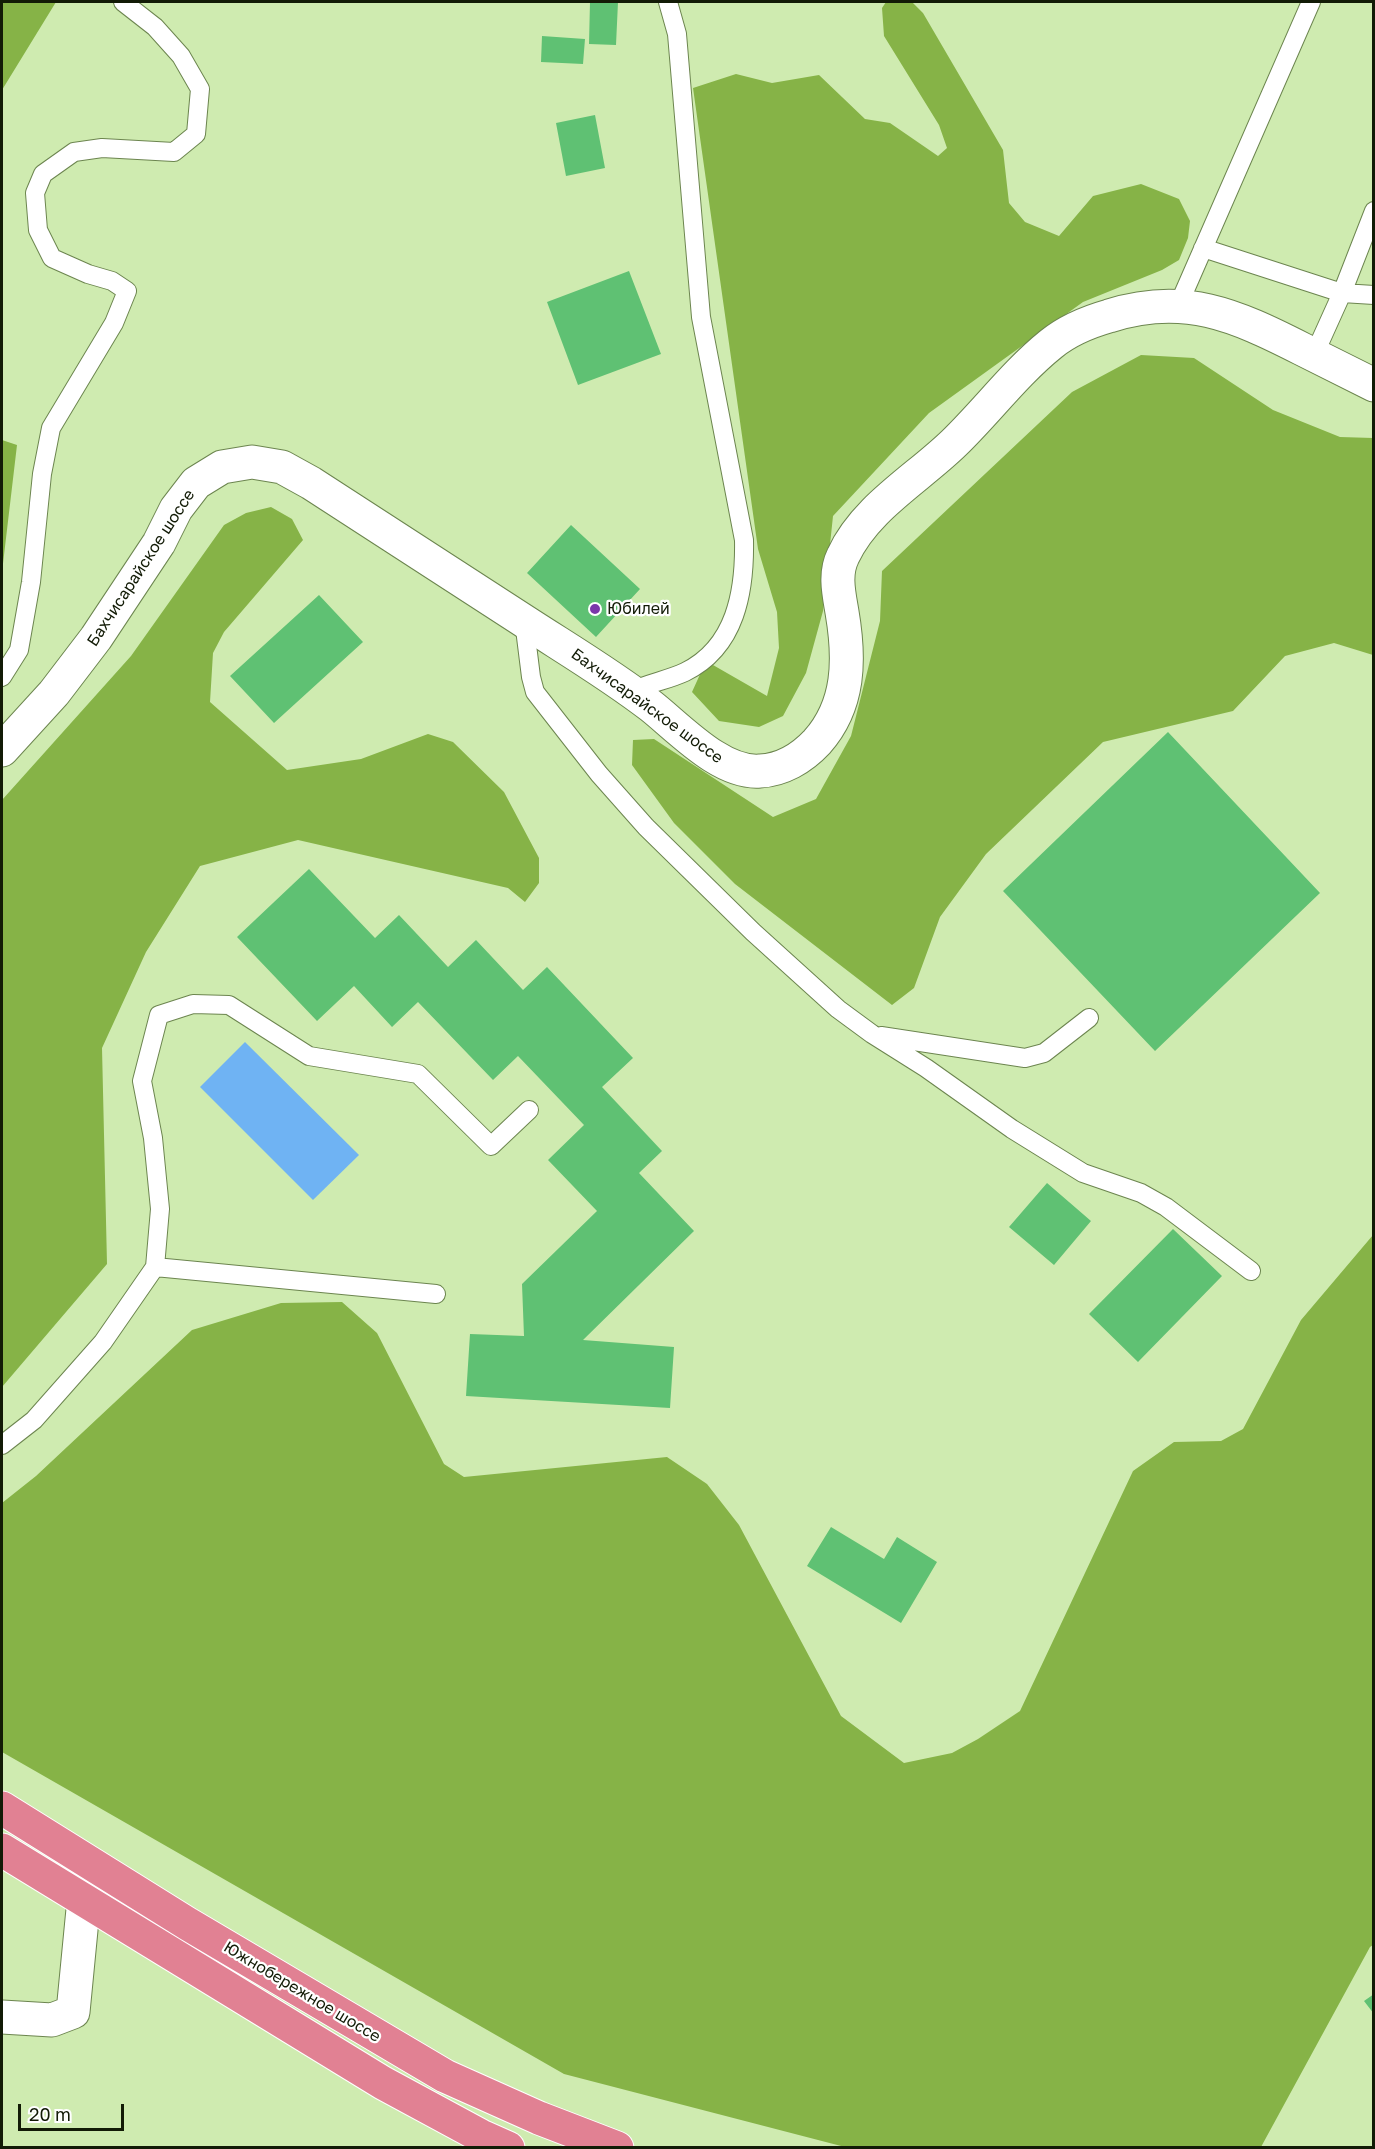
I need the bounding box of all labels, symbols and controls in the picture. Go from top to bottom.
street label: Бахчисарайское шоссе [83,486,199,650]
place label: Юбилей [607,599,670,619]
marker: Юбилей [588,602,602,616]
street label: Бахчисарайское шоссе [567,644,727,768]
street label: Южнобережное шоссе [220,1938,384,2046]
scale bar [21,2092,128,2130]
text: 20 m [29,2103,71,2125]

